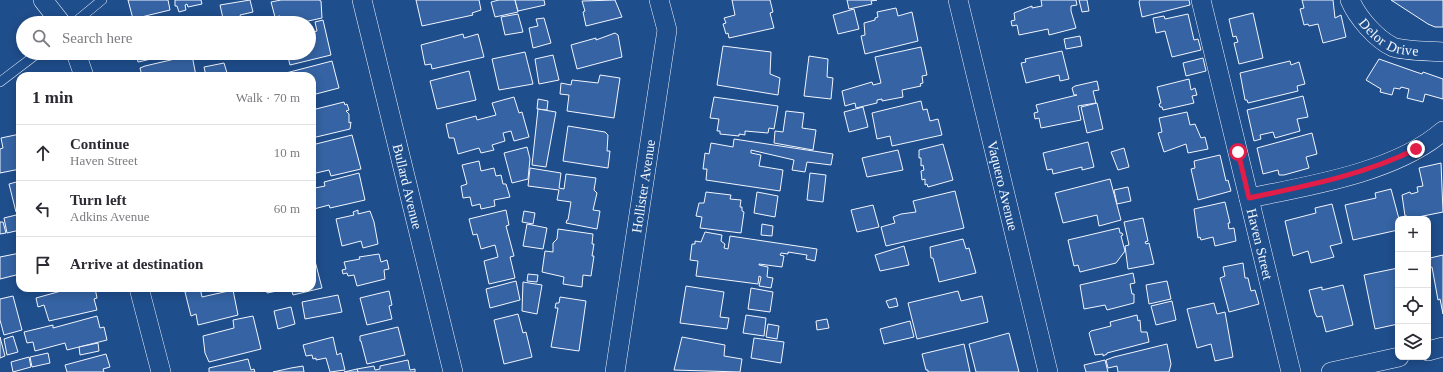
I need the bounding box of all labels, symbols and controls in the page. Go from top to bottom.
street label: Delor Drive [1356,15,1419,59]
search box [16,16,316,60]
icon: search [30,27,52,49]
text: Search here [62,30,132,46]
text: 1 min [32,88,73,107]
text: Walk · 70 m [236,90,300,105]
text: Continue [70,136,129,152]
street label: Hollister Avenue [629,138,658,234]
street label: Vaquero Avenue [984,139,1021,232]
route end [1407,140,1425,158]
icon: ahead [32,142,54,164]
street label: Bullard Avenue [389,142,425,231]
route start [1229,143,1247,161]
text: 10 m [274,145,300,160]
text: Haven Street [70,153,138,168]
text: Turn left [70,192,127,208]
icon: left [32,198,54,220]
text: 60 m [274,201,300,216]
street label: Haven Street [1244,207,1275,281]
text: Adkins Avenue [70,209,150,224]
map controls [1395,216,1431,360]
button: + [1395,216,1431,252]
button: − [1395,252,1431,288]
icon: arrive [32,254,54,276]
text: Arrive at destination [70,256,203,272]
button: locate [1395,288,1431,324]
button: layers [1395,324,1431,360]

